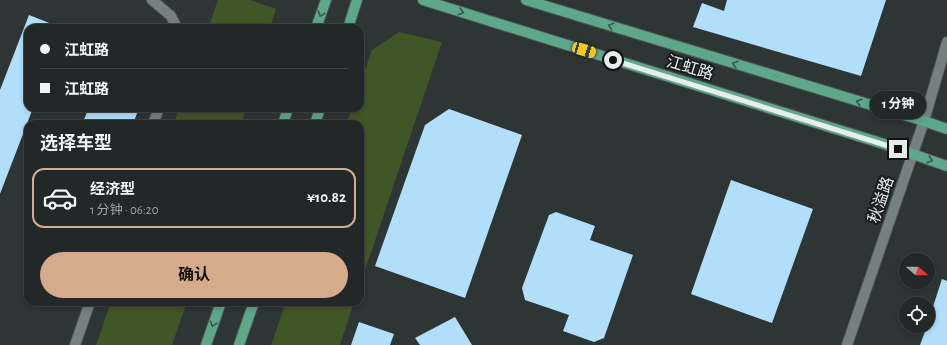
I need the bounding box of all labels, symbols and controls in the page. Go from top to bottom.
one-way arrow [457,7,464,16]
one-way arrow [317,10,326,17]
one-way arrow [608,22,615,31]
car [571,41,597,59]
text: 江虹路 [64,43,109,58]
route start [604,51,622,69]
street label: 江虹路 [665,52,716,83]
one-way arrow [732,60,739,69]
text: 江虹路 [64,82,109,97]
callout: 1 分钟 [870,91,926,119]
one-way arrow [856,98,863,107]
text: 1 分钟 [882,98,914,111]
text: 选择车型 [40,135,112,153]
route end [889,140,907,158]
one-way arrow [926,155,933,164]
street label: 秋溢路 [865,174,896,225]
icon: car [42,180,78,216]
text: 经济型 [90,182,135,197]
text: ¥10.82 [307,190,346,205]
text: 1 分钟 · 06:20 [90,204,159,217]
button: 确认 [40,252,348,298]
north arrow [899,253,935,289]
map controls [899,253,935,333]
button: locate [899,297,935,333]
one-way arrow [210,320,218,327]

